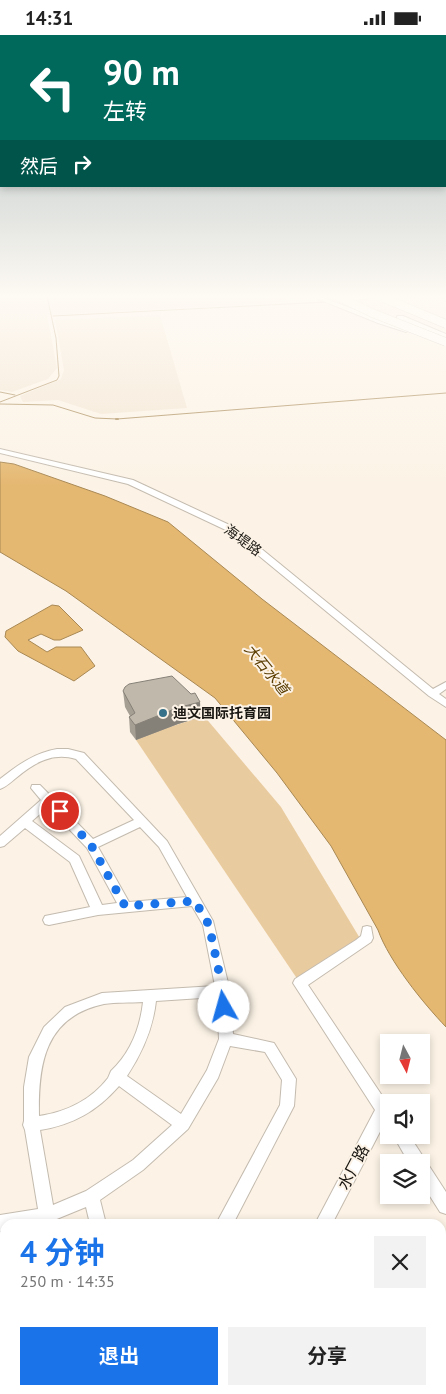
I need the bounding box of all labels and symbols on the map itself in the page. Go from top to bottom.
street label: 海堤路 [221,520,265,560]
water label: 大石水道 [241,640,295,700]
place label: 迪文国际托育园 [173,704,271,722]
marker: 迪文国际托育园 [157,707,169,719]
pin [39,790,81,832]
position arrow [197,980,249,1032]
north arrow [380,1034,430,1084]
street label: 水厂路 [333,1141,373,1193]

